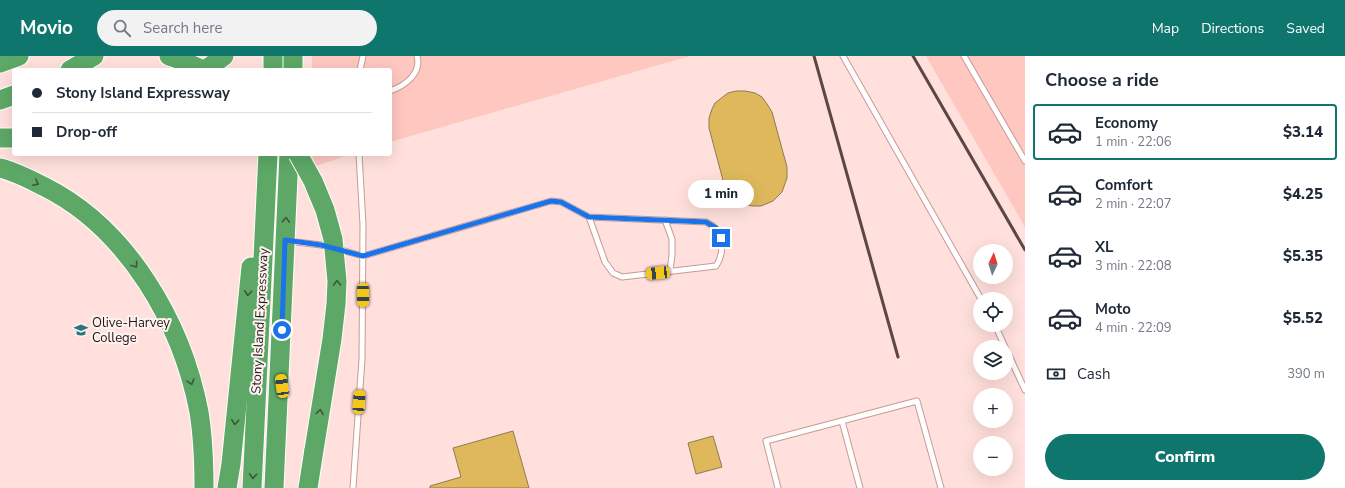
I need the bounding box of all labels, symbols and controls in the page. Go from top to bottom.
search box [97,10,377,46]
text: Movio [20,15,73,41]
icon: search [111,17,133,39]
text: Search here [143,18,223,38]
text: Map [1152,19,1179,38]
text: Directions [1201,19,1264,38]
text: Saved [1286,19,1325,38]
text: Choose a ride [1045,68,1159,92]
text: Stony Island Expressway [56,83,230,103]
text: Economy [1095,113,1158,133]
icon: car [1047,114,1083,150]
text: Drop-off [56,122,117,142]
text: $3.14 [1283,122,1323,142]
text: 1 min · 22:06 [1095,133,1171,151]
text: Comfort [1095,175,1152,195]
icon: car [1047,176,1083,212]
one-way arrow [32,178,39,186]
callout: 1 min [688,180,754,208]
text: $4.25 [1283,184,1323,204]
text: 1 min [704,185,738,203]
text: 2 min · 22:07 [1095,195,1171,213]
one-way arrow [282,217,291,223]
route end [712,229,730,247]
text: XL [1095,237,1114,257]
icon: car [1047,238,1083,274]
north arrow [973,244,1013,284]
map controls [973,244,1013,476]
text: $5.35 [1283,246,1323,266]
street label: Stony Island Expressway [247,247,273,394]
text: 3 min · 22:08 [1095,257,1171,275]
one-way arrow [130,261,138,268]
car [645,266,671,280]
one-way arrow [333,280,341,286]
car [357,283,369,307]
one-way arrow [244,290,253,296]
button: locate [973,292,1013,332]
text: Moto [1095,299,1131,319]
icon: car [1047,300,1083,336]
text: $5.52 [1283,308,1323,328]
place label: Olive-Harvey College [92,314,170,347]
text: 4 min · 22:09 [1095,319,1171,337]
route start [273,321,291,339]
school or university icon: Olive-Harvey College [73,322,89,338]
button: layers [973,340,1013,380]
icon: cash [1045,363,1067,385]
text: Cash [1077,364,1111,384]
text: 390 m [1287,365,1325,383]
car [274,373,290,399]
one-way arrow [186,378,195,385]
button: + [973,388,1013,428]
car [352,390,366,414]
one-way arrow [315,409,324,415]
one-way arrow [231,419,240,425]
button: Confirm [1045,434,1325,480]
button: − [973,436,1013,476]
one-way arrow [248,473,257,479]

